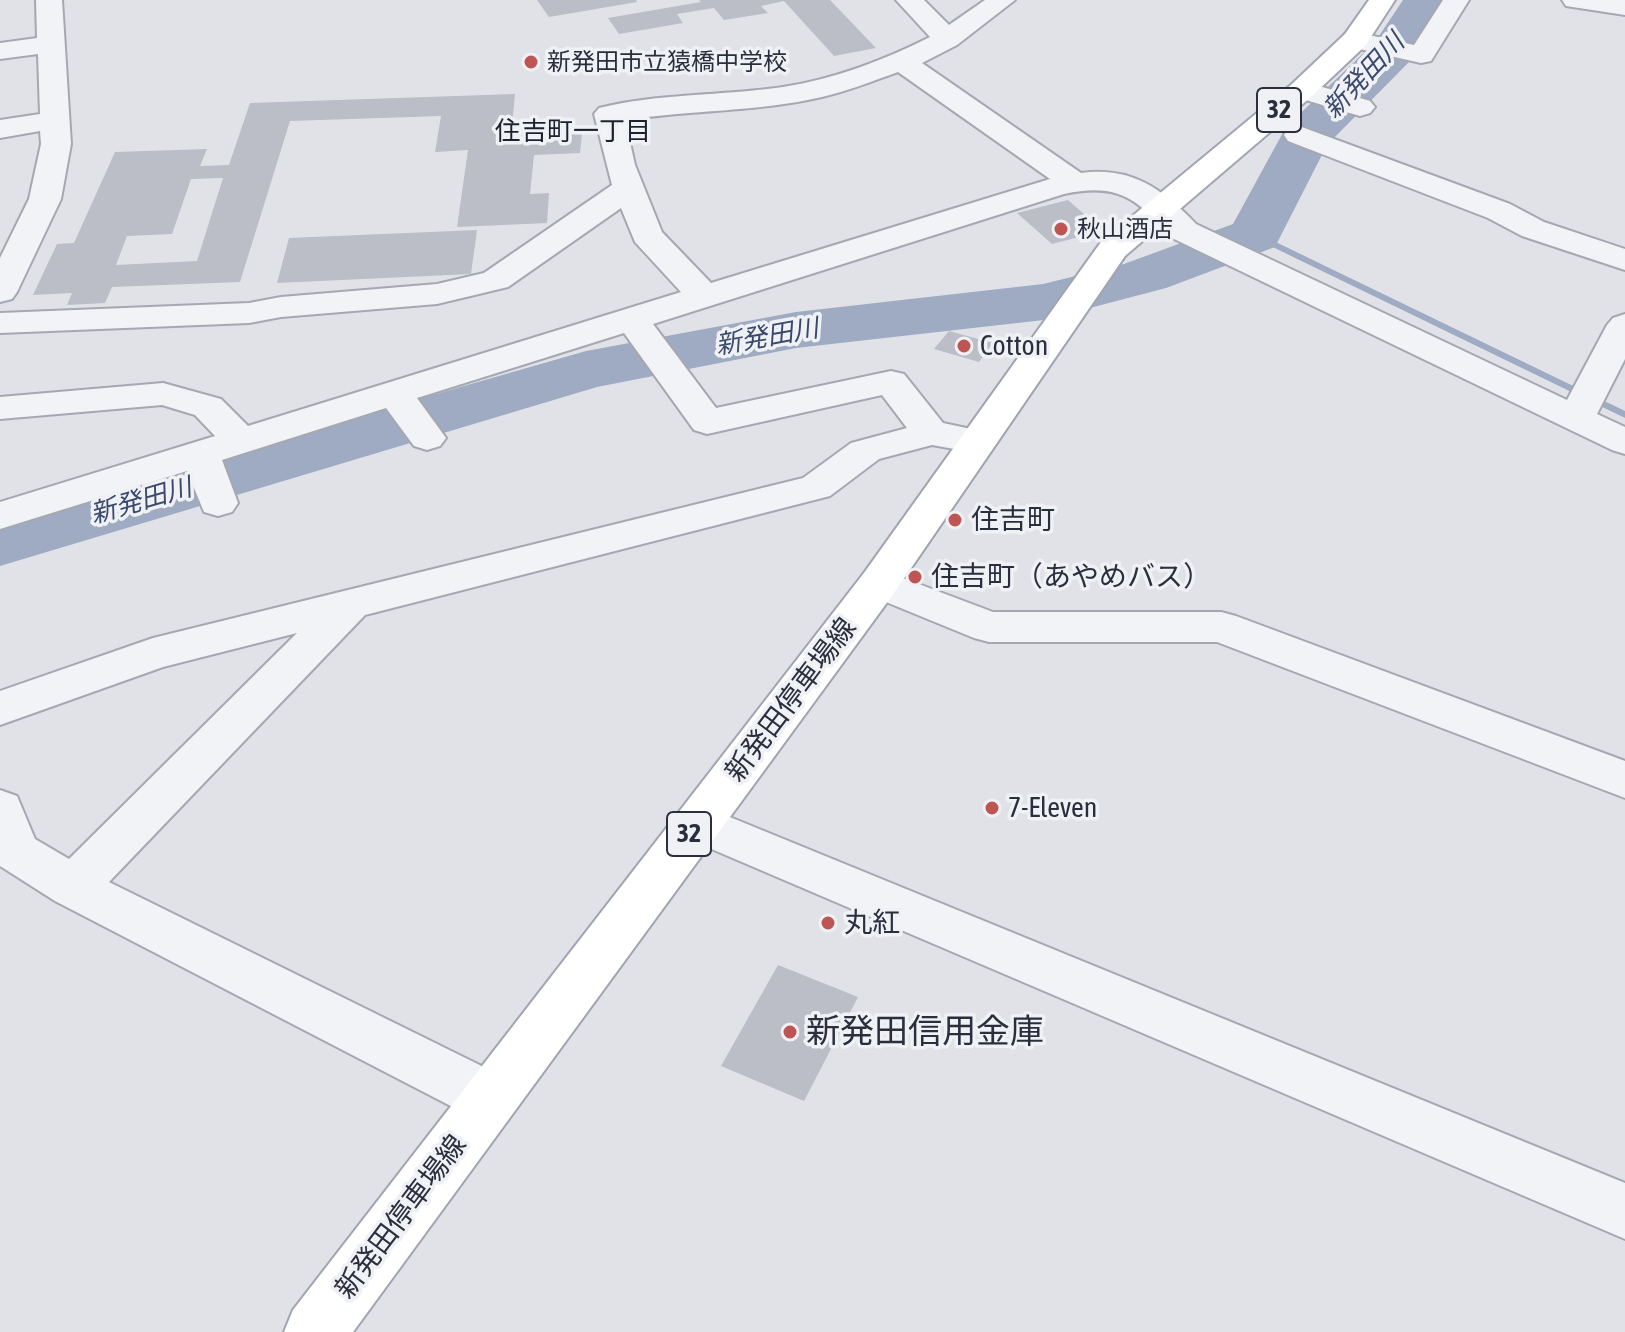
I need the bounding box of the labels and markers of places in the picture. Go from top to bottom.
place label: 新発田市立猿橋中学校 [547,48,787,76]
marker: 新発田市立猿橋中学校 [522,53,540,71]
place label: 秋山酒店 [1077,215,1173,243]
marker: 秋山酒店 [1052,220,1070,238]
place label: Cotton [980,329,1048,363]
marker: Cotton [955,337,973,355]
place label: 住吉町 [971,503,1055,537]
marker: 住吉町 [946,511,964,529]
place label: 住吉町（あやめバス） [931,560,1211,594]
marker: 住吉町（あやめバス） [906,568,924,586]
place label: 7-Eleven [1008,791,1097,825]
marker: 7-Eleven [983,799,1001,817]
place label: 丸紅 [844,906,900,940]
marker: 丸紅 [819,914,837,932]
place label: 新発田信用金庫 [806,1012,1044,1052]
marker: 新発田信用金庫 [781,1023,799,1041]

